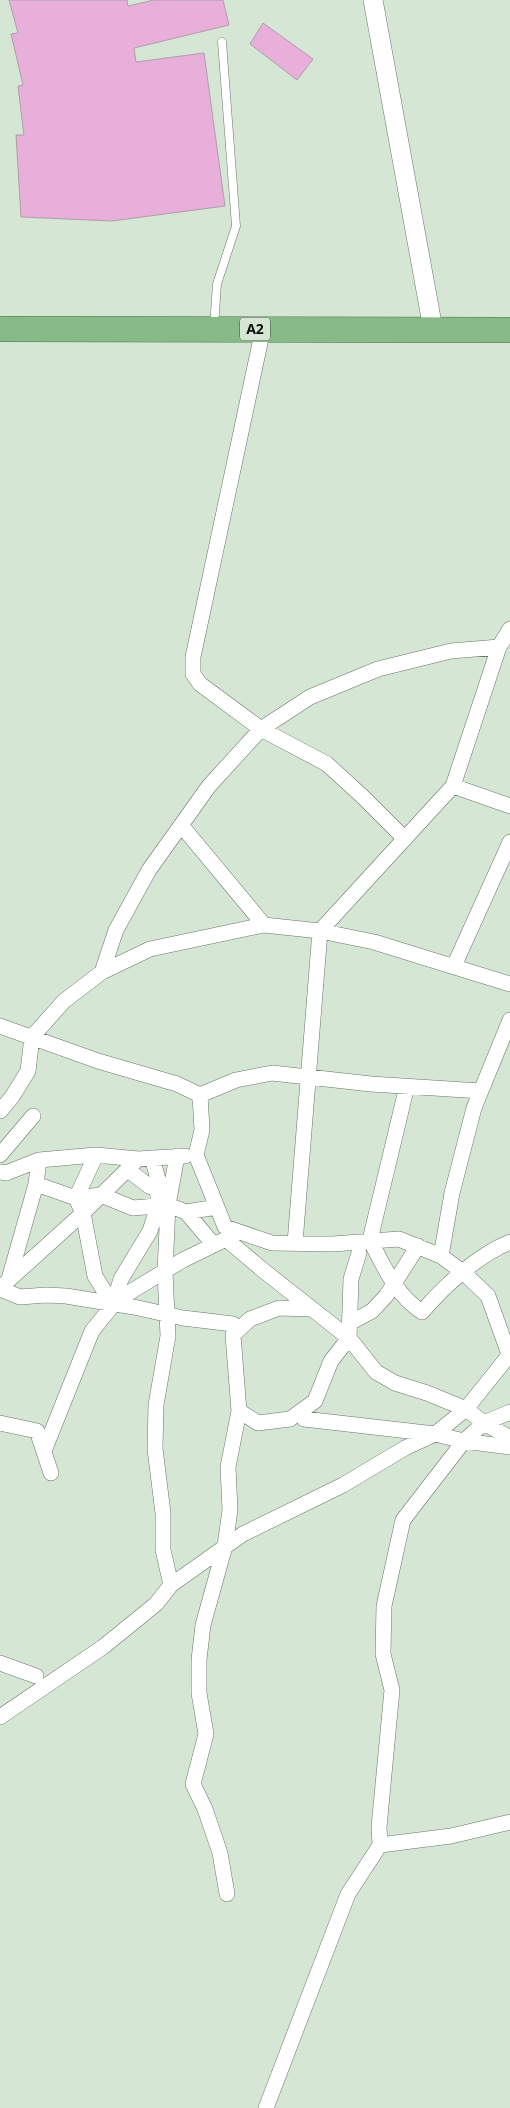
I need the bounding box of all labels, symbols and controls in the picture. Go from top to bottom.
road number: A2 [240,318,270,340]

